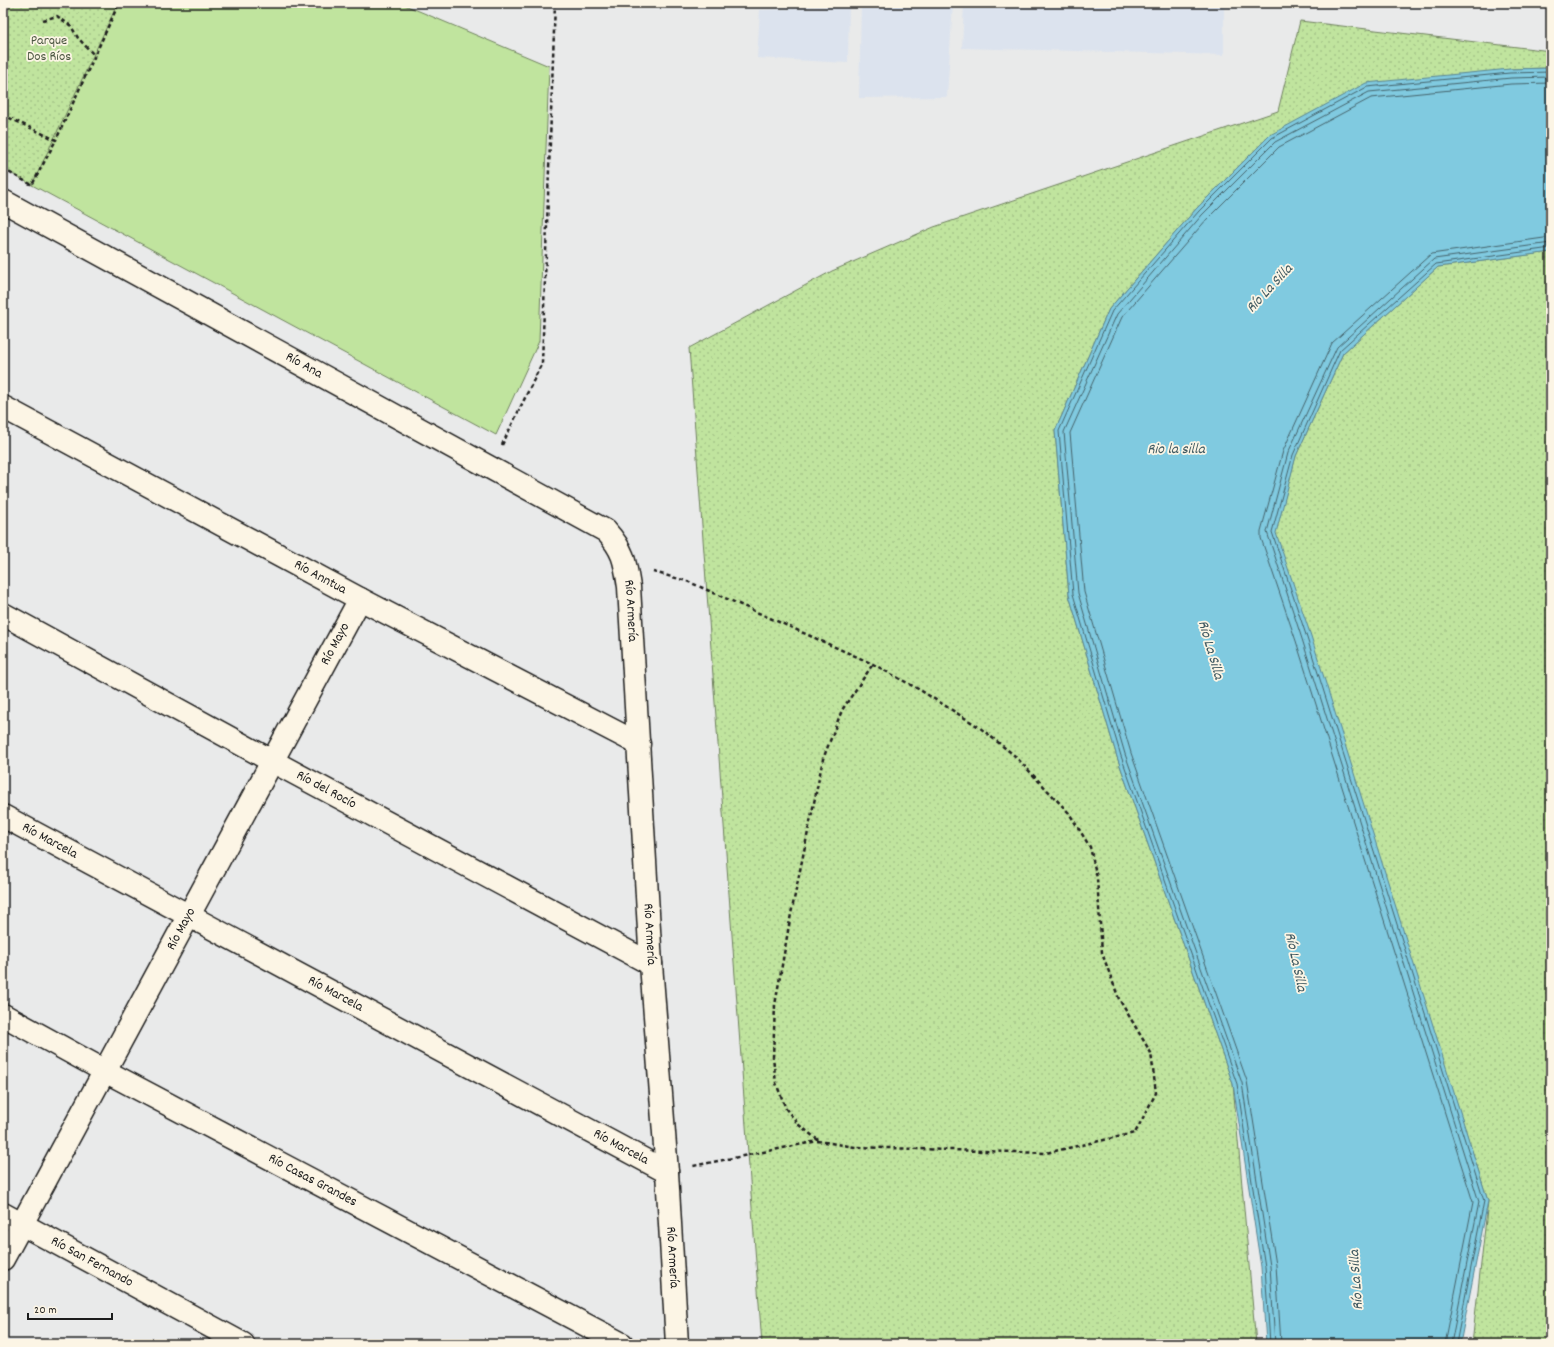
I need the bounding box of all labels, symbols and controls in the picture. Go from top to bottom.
park label: Parque Dos Ríos [27,31,71,67]
water label: Río La Silla [1241,259,1299,319]
street label: Río Ana [282,347,326,384]
water label: Rio la silla [1147,439,1206,461]
street label: Río Anntua [290,555,350,600]
street label: Río Armería [618,578,642,643]
water label: Río La Silla [1191,618,1229,683]
street label: Río Mayo [316,619,355,669]
street label: Río del Rocío [292,766,360,814]
street label: Río Marcela [18,818,82,864]
street label: Río Armería [637,903,661,966]
street label: Río Mayo [162,904,201,954]
water label: Río La Silla [1278,930,1312,995]
street label: Río Marcela [304,971,367,1017]
street label: Río Marcela [589,1124,653,1171]
street label: Río Casas Grandes [265,1149,361,1212]
street label: Río Armería [660,1226,684,1289]
street label: Río San Fernando [47,1232,137,1293]
water label: Río La Silla [1344,1248,1370,1311]
scale bar [28,1295,112,1321]
text: 20 m [34,1302,57,1319]

